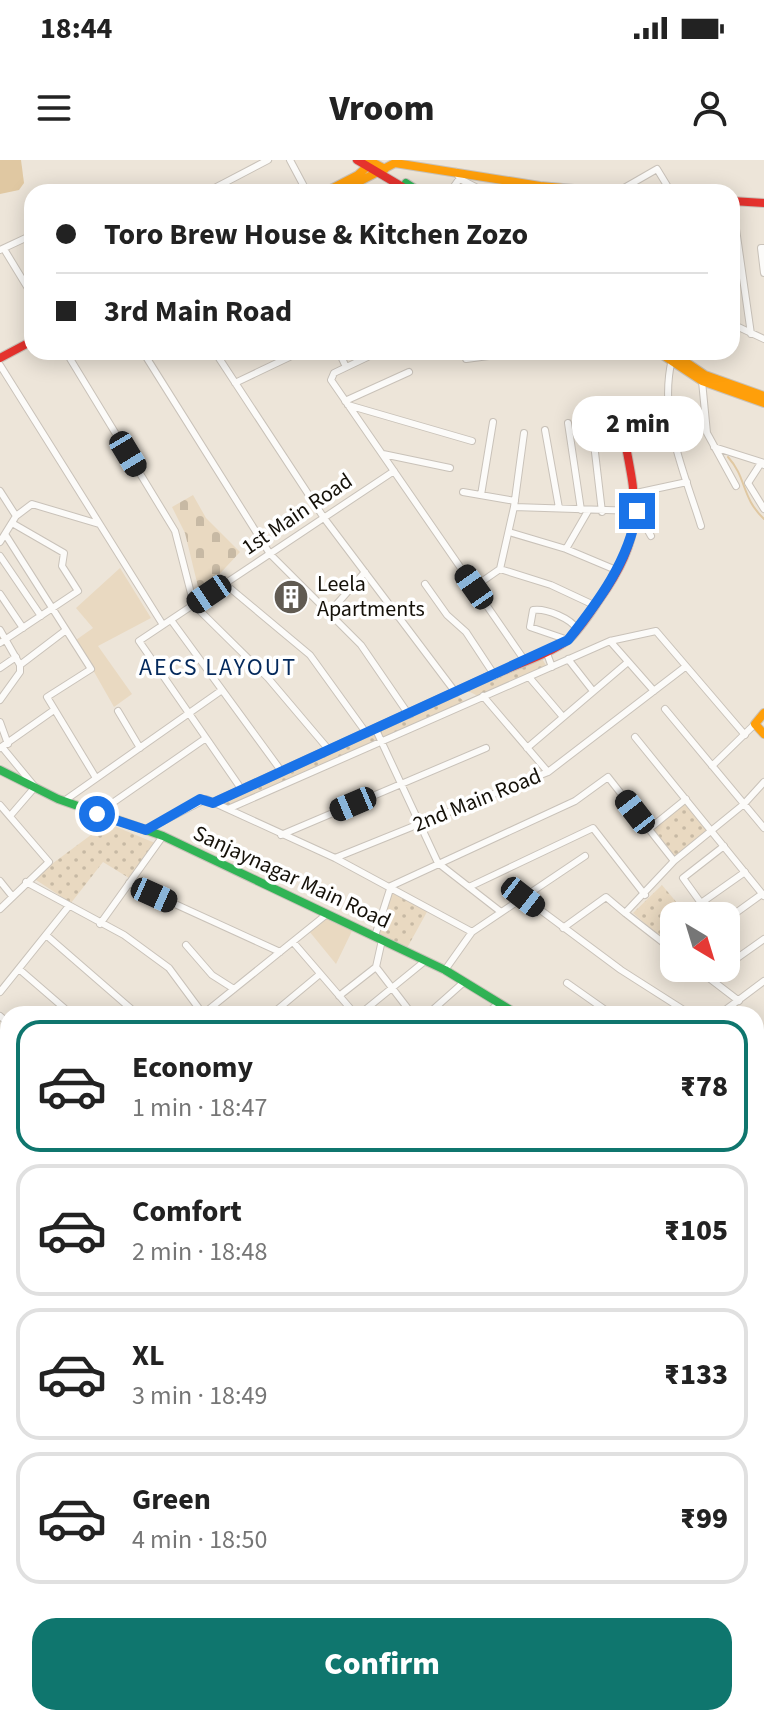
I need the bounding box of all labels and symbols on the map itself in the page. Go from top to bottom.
callout: 2 min [571,395,703,451]
car [105,427,151,481]
street label: 1st Main Road [235,465,359,563]
route end [619,493,655,529]
car [450,560,498,614]
place label: Leela Apartments [317,568,425,625]
car [182,571,236,617]
building icon: Leela Apartments [272,578,310,616]
district label: AECS LAYOUT [139,650,297,685]
street label: 2nd Main Road [408,760,546,840]
car [326,784,380,824]
car [611,786,659,838]
route start [79,796,115,832]
street label: Sanjaynagar Main Road [188,817,396,937]
car [497,873,549,921]
car [127,874,181,916]
north arrow [660,902,740,982]

